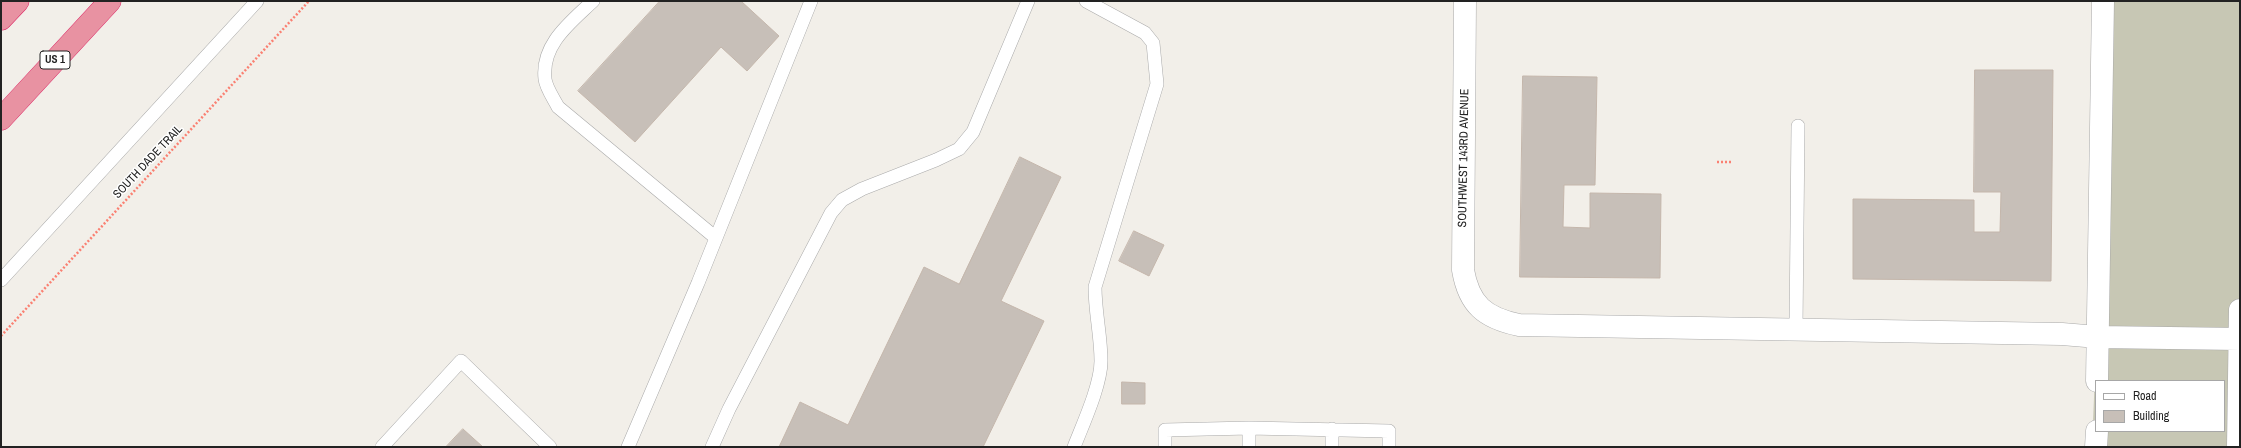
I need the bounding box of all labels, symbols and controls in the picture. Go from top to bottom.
road number: US 1 [40,51,70,69]
street label: SOUTHWEST 143RD AVENUE [1456,89,1472,227]
street label: SOUTH DADE TRAIL [110,122,186,202]
legend [2095,380,2225,432]
text: Road [2133,388,2157,404]
text: Building [2133,408,2169,424]

